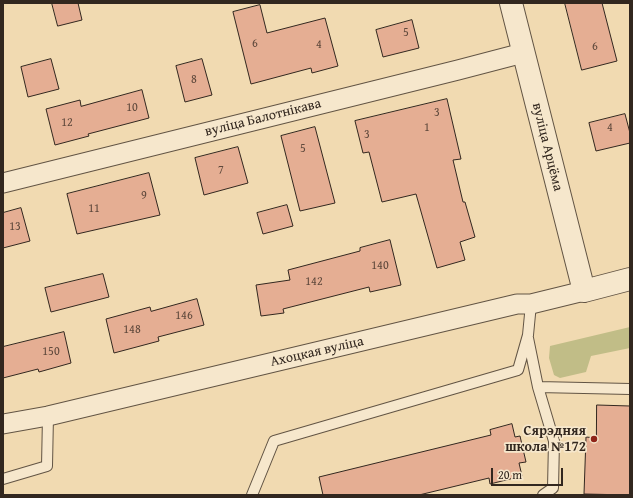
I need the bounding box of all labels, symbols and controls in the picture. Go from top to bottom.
house number: 5 [403,26,409,40]
house number: 6 [252,37,258,51]
house number: 4 [316,38,322,52]
house number: 6 [592,40,598,54]
house number: 8 [191,73,197,87]
street label: вуліца Балотнікава [203,95,323,141]
house number: 10 [126,101,138,115]
street label: вуліца Арцёма [528,101,566,193]
house number: 3 [434,106,440,120]
house number: 12 [61,116,73,130]
house number: 1 [424,121,430,135]
house number: 4 [607,121,613,135]
house number: 3 [364,128,370,142]
house number: 5 [300,142,306,156]
house number: 7 [218,164,224,178]
house number: 9 [141,189,147,203]
house number: 11 [88,202,100,216]
house number: 13 [9,220,21,234]
house number: 140 [371,259,389,273]
house number: 142 [305,275,323,289]
house number: 146 [175,309,193,323]
house number: 148 [123,323,141,337]
street label: Ахоцкая вуліца [269,333,365,371]
house number: 150 [42,345,60,359]
place label: Сярэдняя школа №172 [505,423,586,456]
marker: Сярэдняя школа №172 [589,434,599,444]
scale bar [493,460,565,486]
text: 20 m [498,466,522,483]

